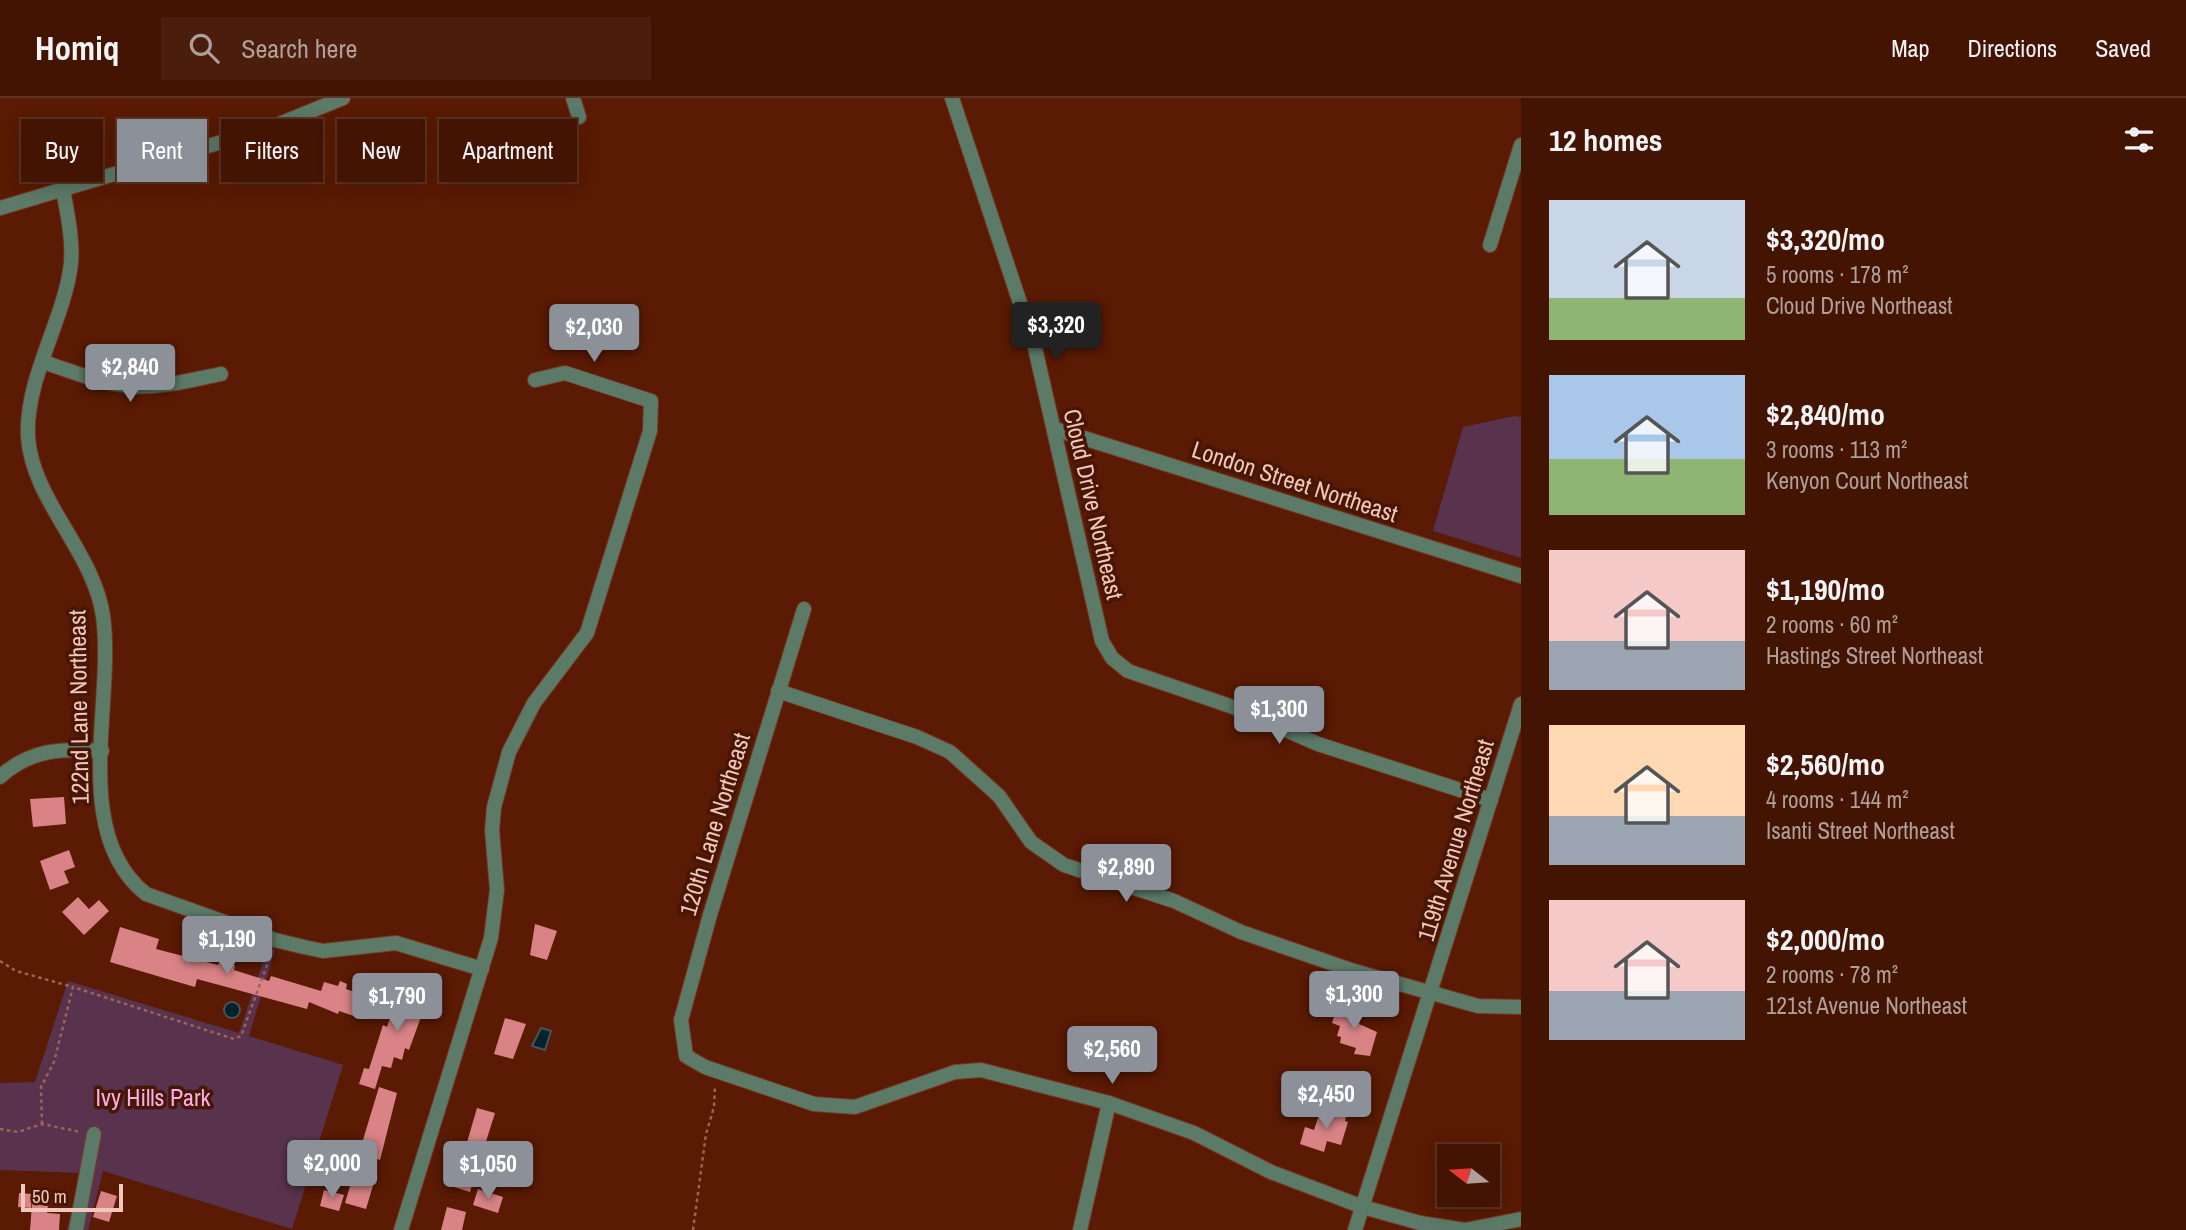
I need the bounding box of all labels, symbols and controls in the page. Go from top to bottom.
search box [161,17,651,80]
text: Homiq [35,26,119,70]
icon: search [185,29,223,67]
text: Search here [241,31,357,66]
text: Map [1891,32,1929,64]
text: Directions [1967,32,2057,64]
text: Saved [2095,32,2151,64]
chip: Buy [21,119,103,182]
chip: Rent [117,119,207,182]
chip: Filters [221,119,323,182]
chip: New [337,119,425,182]
chip: Apartment [439,119,577,182]
text: 12 homes [1549,120,1663,160]
icon: filters [2120,121,2158,159]
text: $3,320/mo [1766,219,1885,259]
icon: home [1605,228,1689,312]
text: 5 rooms · 178 m² [1766,259,1909,290]
text: Cloud Drive Northeast [1766,290,1953,321]
pin: $3,320 [999,302,1113,362]
pin: $2,030 [537,304,651,364]
text: $3,320 [1027,309,1085,340]
text: $2,030 [565,311,623,342]
pin: $2,840 [73,344,187,404]
text: $2,840 [101,351,159,382]
text: $2,840/mo [1766,394,1885,434]
icon: home [1605,403,1689,487]
street label: Cloud Drive Northeast [1057,406,1132,603]
street label: London Street Northeast [1188,433,1402,530]
text: 3 rooms · 113 m² [1766,434,1907,465]
text: Kenyon Court Northeast [1766,465,1968,496]
text: $1,190/mo [1766,569,1885,609]
icon: home [1605,578,1689,662]
street label: 122nd Lane Northeast [60,609,96,805]
text: 2 rooms · 60 m² [1766,609,1898,640]
text: Hastings Street Northeast [1766,640,1983,671]
pin: $1,300 [1222,686,1336,746]
text: $1,300 [1250,693,1308,724]
street label: 120th Lane Northeast [671,728,757,919]
street label: 119th Avenue Northeast [1409,735,1501,945]
text: $2,560/mo [1766,744,1885,784]
icon: home [1605,753,1689,837]
text: 4 rooms · 144 m² [1766,784,1909,815]
text: Isanti Street Northeast [1766,815,1955,846]
pin: $2,890 [1069,844,1183,904]
text: $2,890 [1097,851,1155,882]
pin: $1,190 [170,916,284,976]
text: $2,000/mo [1766,919,1885,959]
text: $1,190 [198,923,256,954]
icon: home [1605,928,1689,1012]
text: 2 rooms · 78 m² [1766,959,1898,990]
pin: $1,300 [1297,972,1411,1031]
pin: $1,790 [340,974,454,1033]
text: $1,300 [1325,978,1383,1009]
text: $1,790 [368,980,426,1011]
text: 121st Avenue Northeast [1766,990,1967,1021]
pin: $2,560 [1055,1026,1169,1086]
text: $2,560 [1083,1033,1141,1064]
pin: $2,450 [1269,1072,1383,1131]
text: $2,450 [1297,1078,1355,1109]
park label: Ivy Hills Park [96,1081,211,1113]
pin: $2,000 [275,1140,389,1200]
pin: $1,050 [431,1142,545,1201]
north arrow [1437,1144,1500,1208]
map controls [1437,1144,1500,1207]
text: $2,000 [303,1147,361,1178]
text: $1,050 [459,1148,517,1179]
scale bar [21,1181,122,1213]
text: 50 m [32,1183,67,1209]

